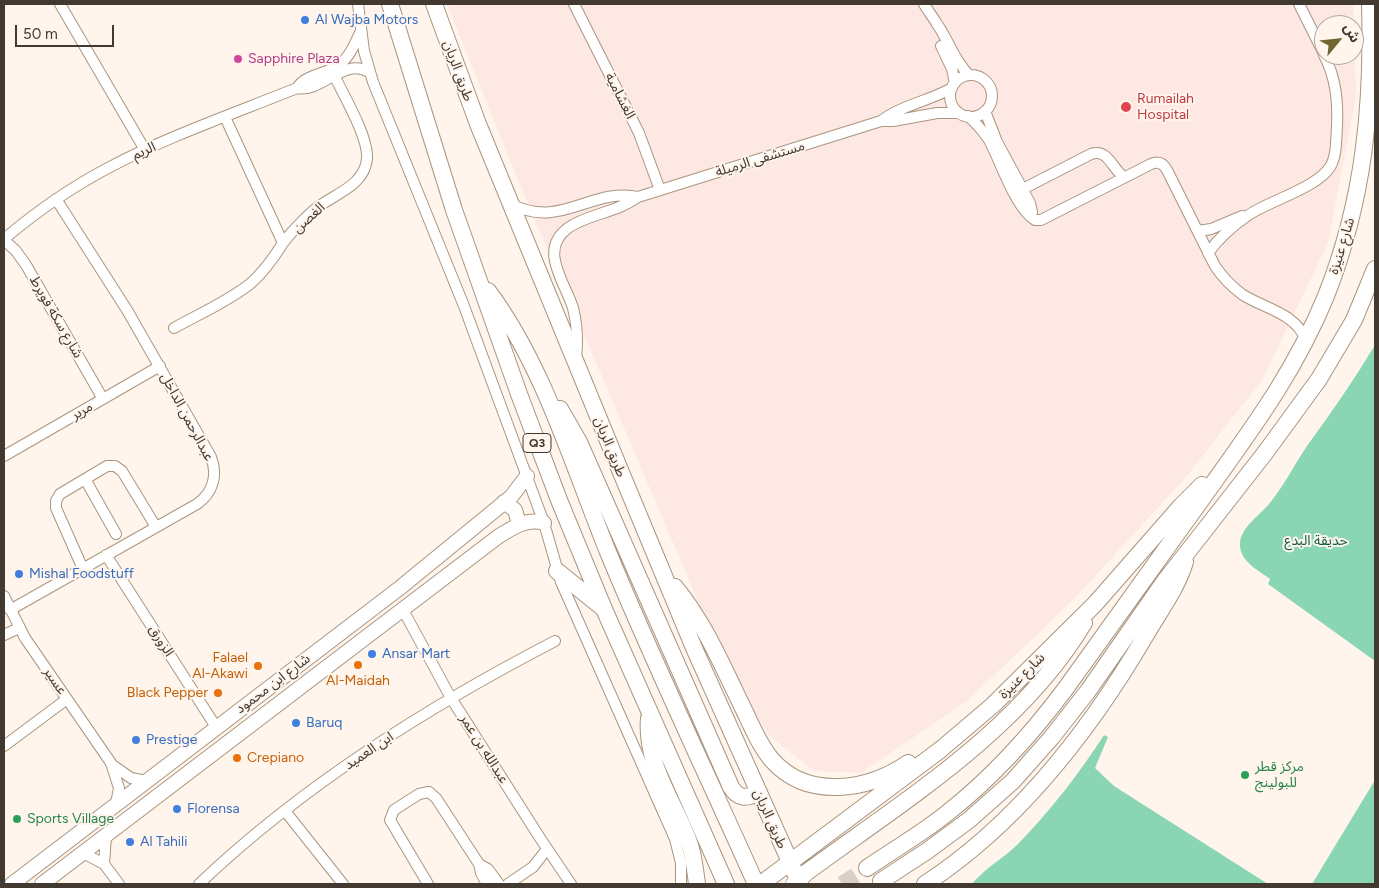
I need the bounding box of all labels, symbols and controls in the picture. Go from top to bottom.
place label: Al Wajba Motors [315,12,418,28]
marker: Al Wajba Motors [299,14,311,26]
scale bar [18,15,116,47]
north arrow [1314,15,1364,65]
text: ش [1340,21,1364,46]
text: 50 m [23,25,58,43]
street label: طريق الريان [439,38,477,104]
place label: Sapphire Plaza [248,51,340,67]
marker: Sapphire Plaza [232,53,244,65]
street label: الغشامية [601,70,639,122]
place label: Rumailah Hospital [1137,91,1194,124]
marker: Rumailah Hospital [1119,100,1133,114]
street label: مستشفى الرميلة [713,137,807,181]
street label: الريم [130,138,158,164]
street label: الغصن [289,199,329,237]
street label: شارع عنيزة [1325,216,1359,276]
street label: شارع سكة فويرط [26,273,86,361]
street label: عبدالرحمن الداخل [157,370,217,464]
street label: مرير [68,398,96,424]
street label: طريق الريان [590,414,630,480]
road number: Q3 [523,433,551,452]
park label: حديقة البدع [1284,533,1348,549]
place label: Mishal Foodstuff [29,566,134,582]
marker: Mishal Foodstuff [13,568,25,580]
street label: الزورق [145,622,177,660]
place label: Ansar Mart [382,646,450,662]
marker: Ansar Mart [366,648,378,660]
street label: شارع عنيزة [995,649,1049,703]
place label: Falael Al-Akawi [192,650,248,682]
street label: شارع ابن محمود [232,650,314,718]
marker: Al-Maidah [352,659,364,671]
marker: Falael Al-Akawi [252,660,264,672]
street label: عسير [40,664,70,698]
place label: Al-Maidah [326,673,390,689]
place label: Black Pepper [127,685,208,701]
marker: Black Pepper [212,687,224,699]
street label: عبدالله بن عمر [456,711,512,787]
place label: Baruq [306,715,342,731]
marker: Baruq [290,717,302,729]
street label: ابن العميد [341,728,397,774]
place label: Prestige [146,732,197,748]
marker: Prestige [130,734,142,746]
place label: Crepiano [247,750,304,766]
marker: Crepiano [231,752,243,764]
place label: مركز قطر للبولينج [1255,759,1304,792]
marker: مركز قطر للبولينج [1239,769,1251,781]
street label: طريق الريان [749,787,791,851]
place label: Florensa [187,801,240,817]
marker: Florensa [171,803,183,815]
place label: Sports Village [27,811,114,827]
marker: Sports Village [11,813,23,825]
place label: Al Tahili [140,834,187,850]
marker: Al Tahili [124,836,136,848]

